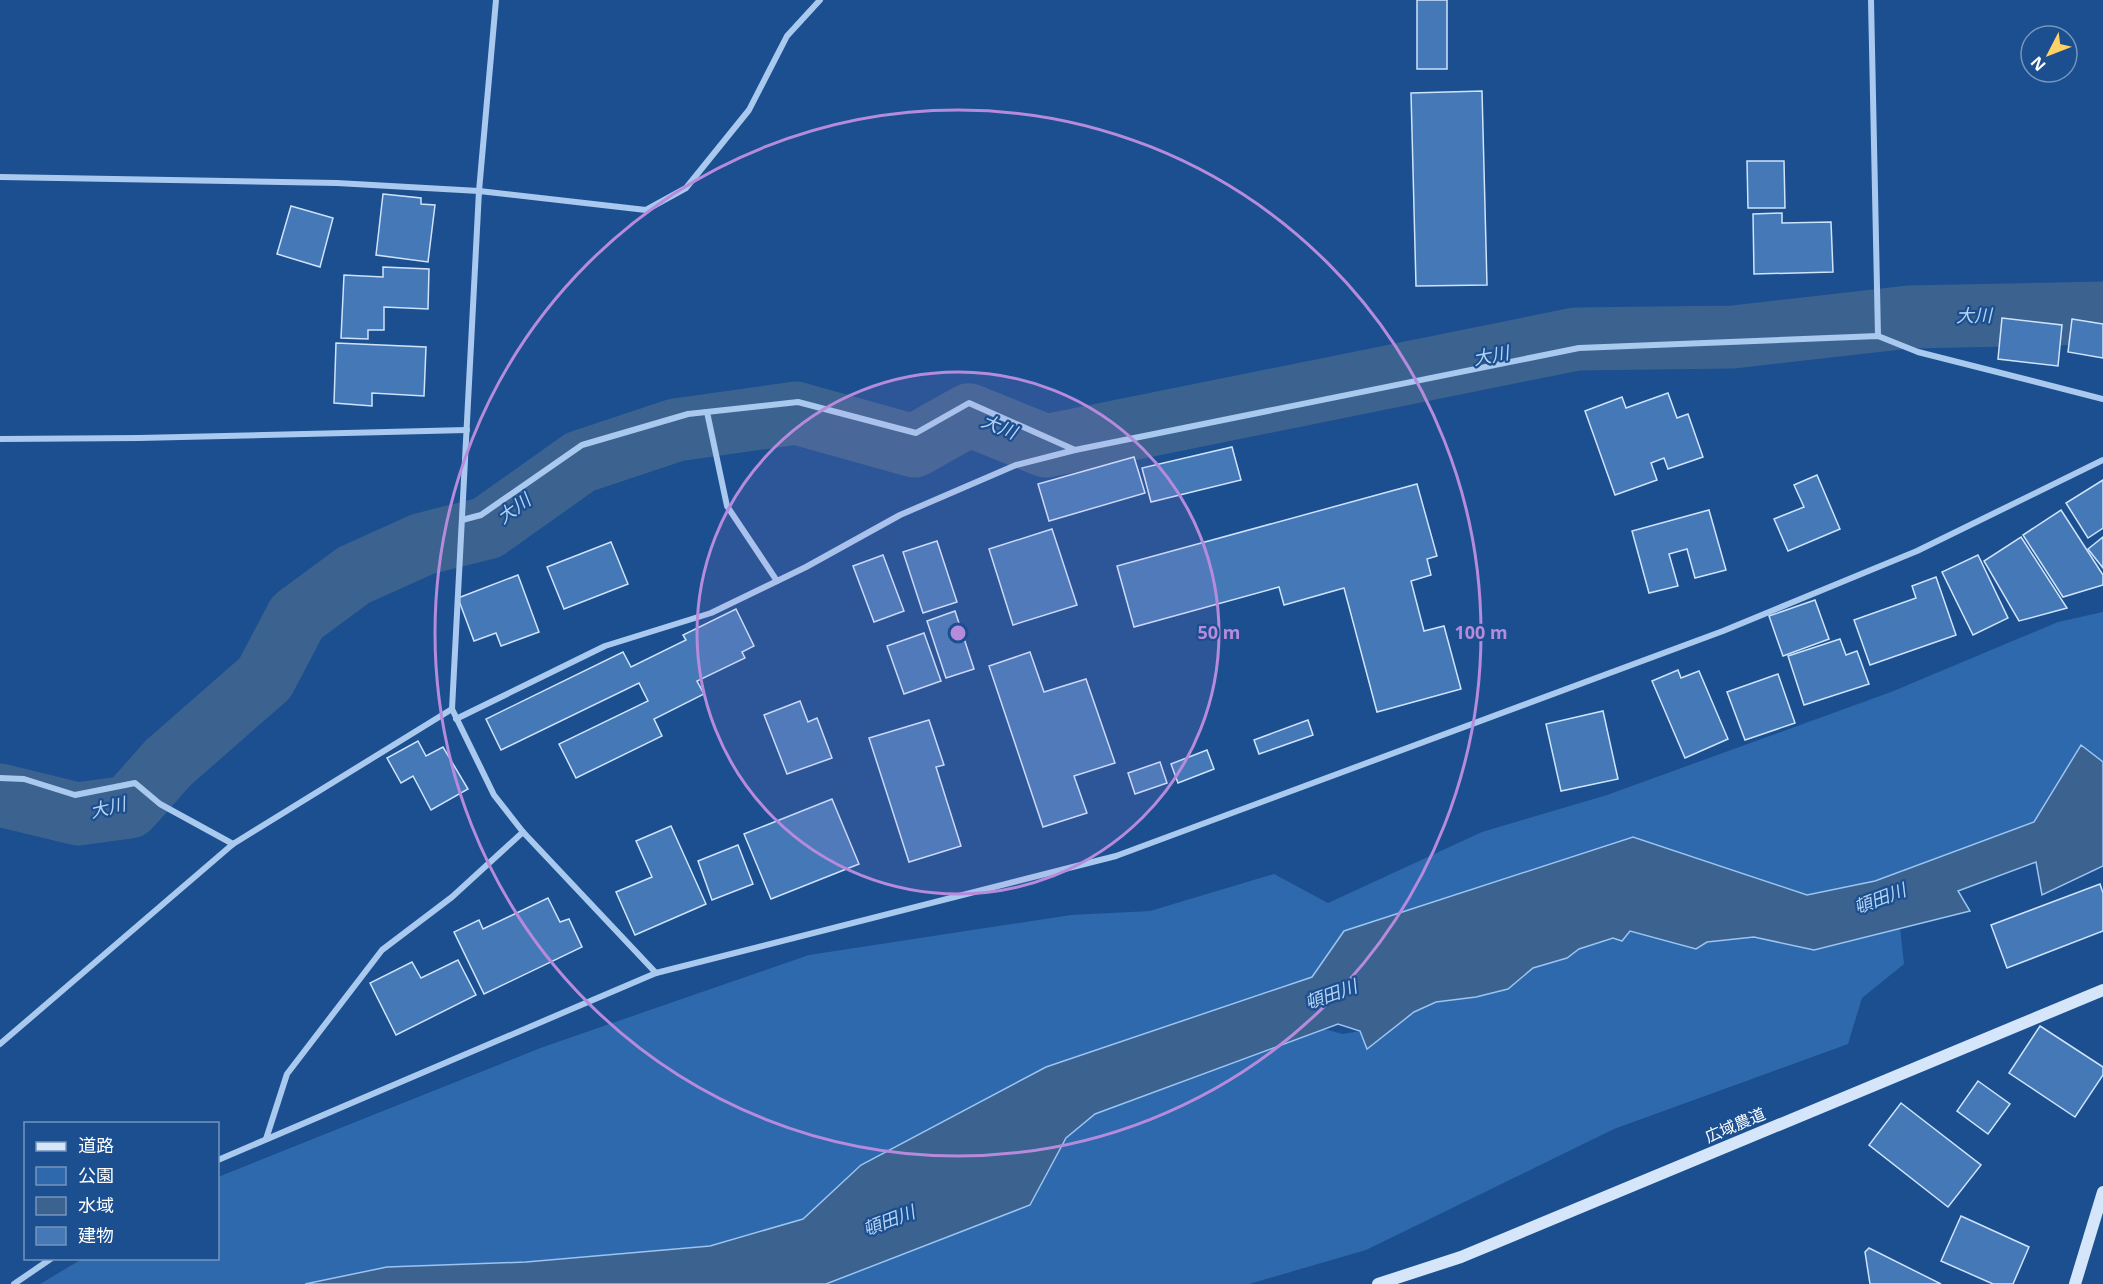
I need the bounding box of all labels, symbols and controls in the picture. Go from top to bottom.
north arrow [2019,24,2079,84]
text: N [2025,52,2050,76]
water label: 大川 [1956,303,1994,327]
water label: 大川 [1471,339,1513,370]
water label: 大川 [978,408,1022,445]
water label: 大川 [492,487,537,528]
text: 50 m [1198,620,1240,644]
text: 100 m [1454,620,1508,644]
centre of rings [948,623,968,643]
water label: 大川 [88,791,130,823]
water label: 頓田川 [1850,876,1911,919]
water label: 頓田川 [1301,973,1362,1015]
street label: 広域農道 [1701,1102,1769,1148]
legend [24,1122,219,1260]
text: 道路 [78,1133,114,1157]
text: 公園 [78,1163,114,1187]
text: 水域 [78,1193,114,1217]
water label: 頓田川 [859,1198,920,1241]
text: 建物 [78,1223,114,1247]

